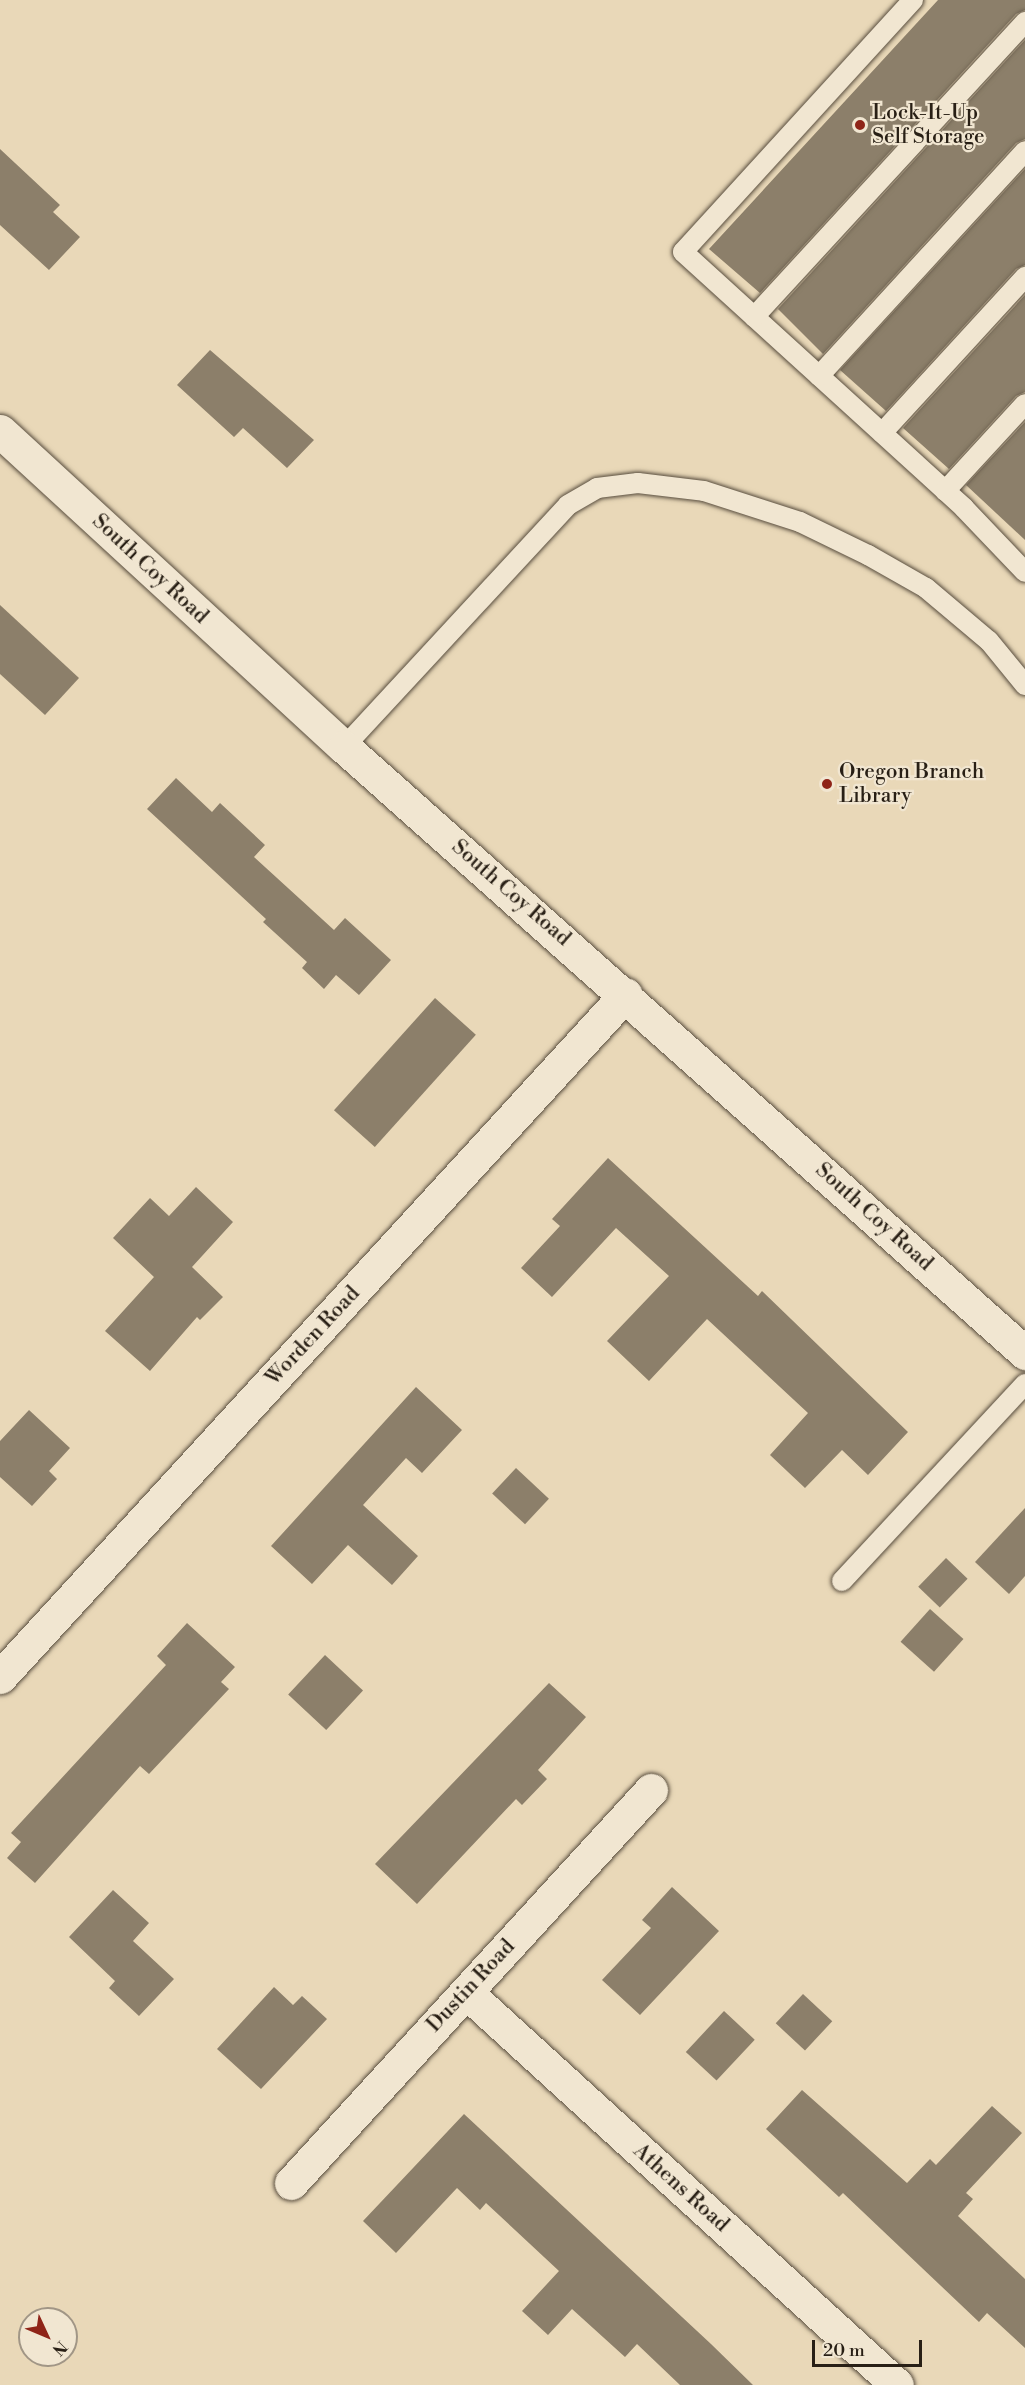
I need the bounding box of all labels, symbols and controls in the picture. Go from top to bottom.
place label: Lock-It-Up Self Storage [872,100,985,150]
marker: Lock-It-Up Self Storage [853,118,867,132]
street label: South Coy Road [87,509,213,629]
place label: Oregon Branch Library [839,759,984,809]
marker: Oregon Branch Library [820,777,834,791]
street label: South Coy Road [446,834,576,952]
street label: South Coy Road [810,1158,938,1276]
street label: Worden Road [261,1281,365,1391]
street label: Dustin Road [422,1934,520,2038]
street label: Athens Road [628,2139,734,2237]
north arrow [18,2307,78,2367]
scale bar [815,2328,924,2366]
text: N [48,2337,71,2360]
text: 20 m [823,2339,865,2362]

